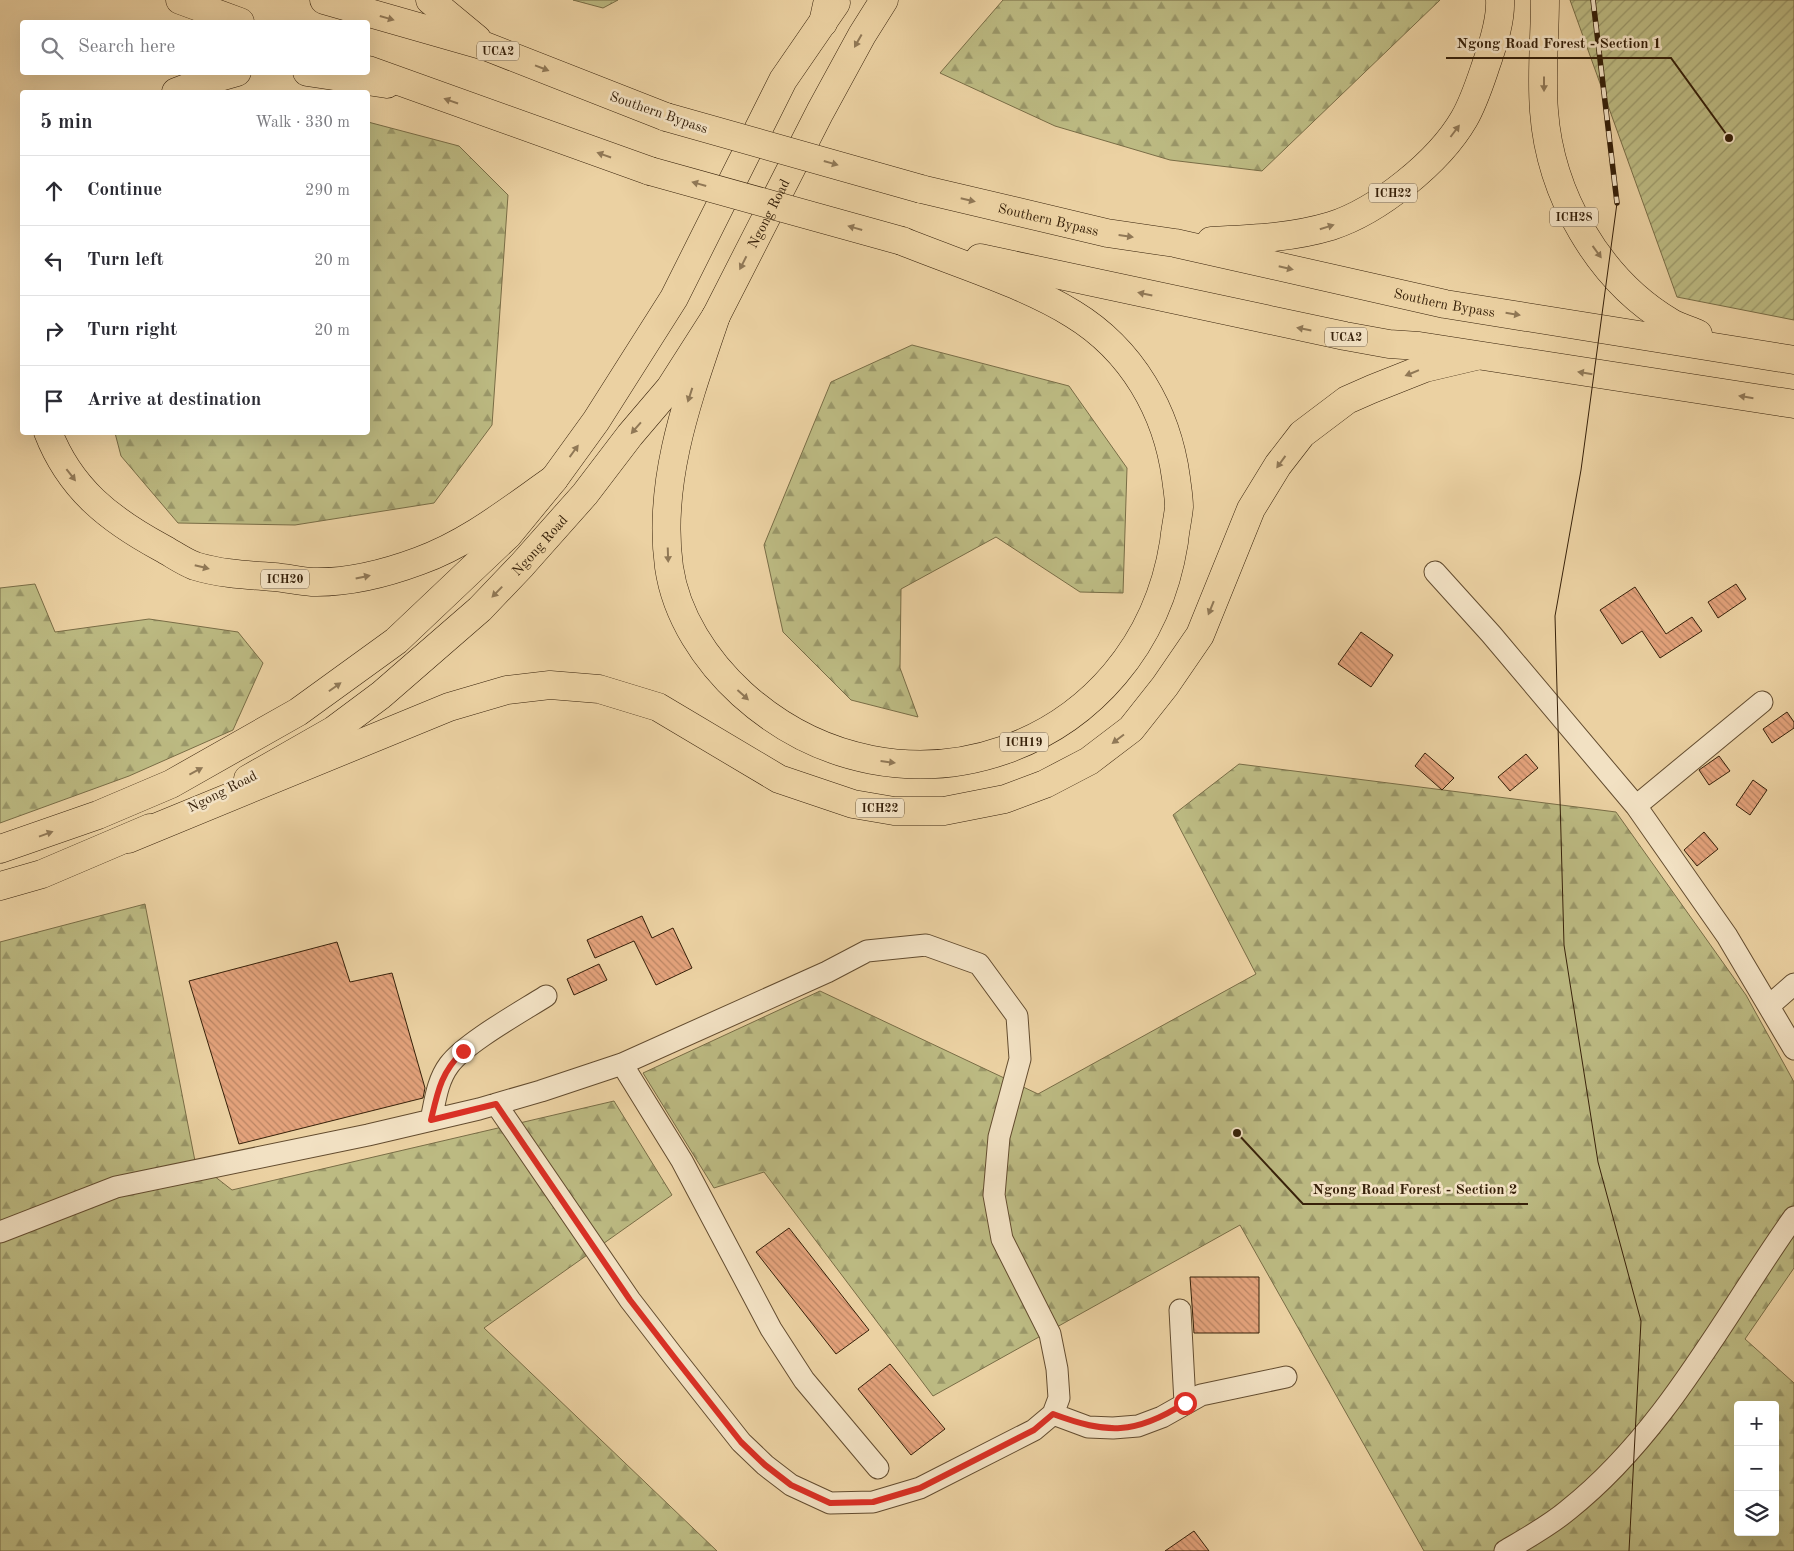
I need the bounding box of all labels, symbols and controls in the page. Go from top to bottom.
one-way arrow [380,15,395,23]
search box [20,20,370,75]
callout: Ngong Road Forest - Section 1 [1446,28,1671,58]
icon: search [38,34,66,62]
one-way arrow [854,34,862,49]
text: Ngong Road Forest - Section 1 [1456,37,1662,52]
text: Search here [78,38,175,57]
road number: UCA2 [477,41,519,60]
one-way arrow [535,64,550,72]
one-way arrow [1540,76,1548,92]
street label: Southern Bypass [608,90,709,136]
one-way arrow [443,96,458,104]
text: 5 min [40,112,93,133]
text: Walk · 330 m [255,115,350,131]
one-way arrow [1450,124,1460,138]
one-way arrow [597,151,612,158]
one-way arrow [824,160,839,168]
icon: ahead [40,177,68,205]
street label: Ngong Road [746,177,793,251]
one-way arrow [691,180,706,188]
text: Continue [87,181,162,200]
text: 290 m [305,183,350,199]
road number: ICH22 [1369,184,1417,202]
one-way arrow [961,196,976,204]
street label: Southern Bypass [997,201,1100,239]
road number: ICH28 [1550,208,1598,226]
one-way arrow [1320,222,1335,230]
one-way arrow [848,224,863,232]
one-way arrow [1119,233,1135,241]
one-way arrow [1591,245,1602,258]
icon: left [40,247,68,275]
text: Turn left [87,251,164,270]
text: 20 m [314,253,350,269]
one-way arrow [739,256,747,270]
one-way arrow [1278,264,1293,272]
street label: Southern Bypass [1392,287,1496,320]
one-way arrow [1138,290,1153,298]
one-way arrow [1506,311,1522,319]
icon: right [40,317,68,345]
text: Turn right [87,321,177,340]
text: 20 m [314,323,350,339]
one-way arrow [1295,324,1311,332]
road number: UCA2 [1325,328,1367,347]
one-way arrow [1577,368,1593,376]
one-way arrow [1404,369,1419,377]
icon: arrive [40,387,68,415]
one-way arrow [685,388,693,403]
text: Arrive at destination [87,391,261,410]
one-way arrow [1737,393,1753,401]
one-way arrow [630,422,642,434]
one-way arrow [569,445,580,458]
one-way arrow [1275,455,1286,468]
one-way arrow [65,468,76,481]
street label: Ngong Road [510,513,571,579]
one-way arrow [665,547,673,563]
one-way arrow [194,563,209,571]
road number: ICH20 [261,570,309,588]
one-way arrow [355,573,371,581]
one-way arrow [491,586,503,598]
one-way arrow [1206,601,1214,615]
one-way arrow [328,682,342,692]
one-way arrow [737,689,750,700]
road number: ICH19 [1000,732,1048,752]
one-way arrow [1112,734,1125,745]
one-way arrow [880,758,896,766]
one-way arrow [189,766,203,775]
street label: Ngong Road [186,769,259,815]
road number: ICH22 [856,798,904,818]
one-way arrow [39,830,54,837]
route end [452,1040,475,1063]
callout: Ngong Road Forest - Section 2 [1303,1174,1528,1204]
text: Ngong Road Forest - Section 2 [1312,1183,1518,1198]
route start [1174,1392,1197,1415]
map controls [1734,1401,1779,1536]
button: + [1734,1401,1779,1446]
button: − [1734,1446,1779,1491]
button: layers [1734,1491,1779,1536]

